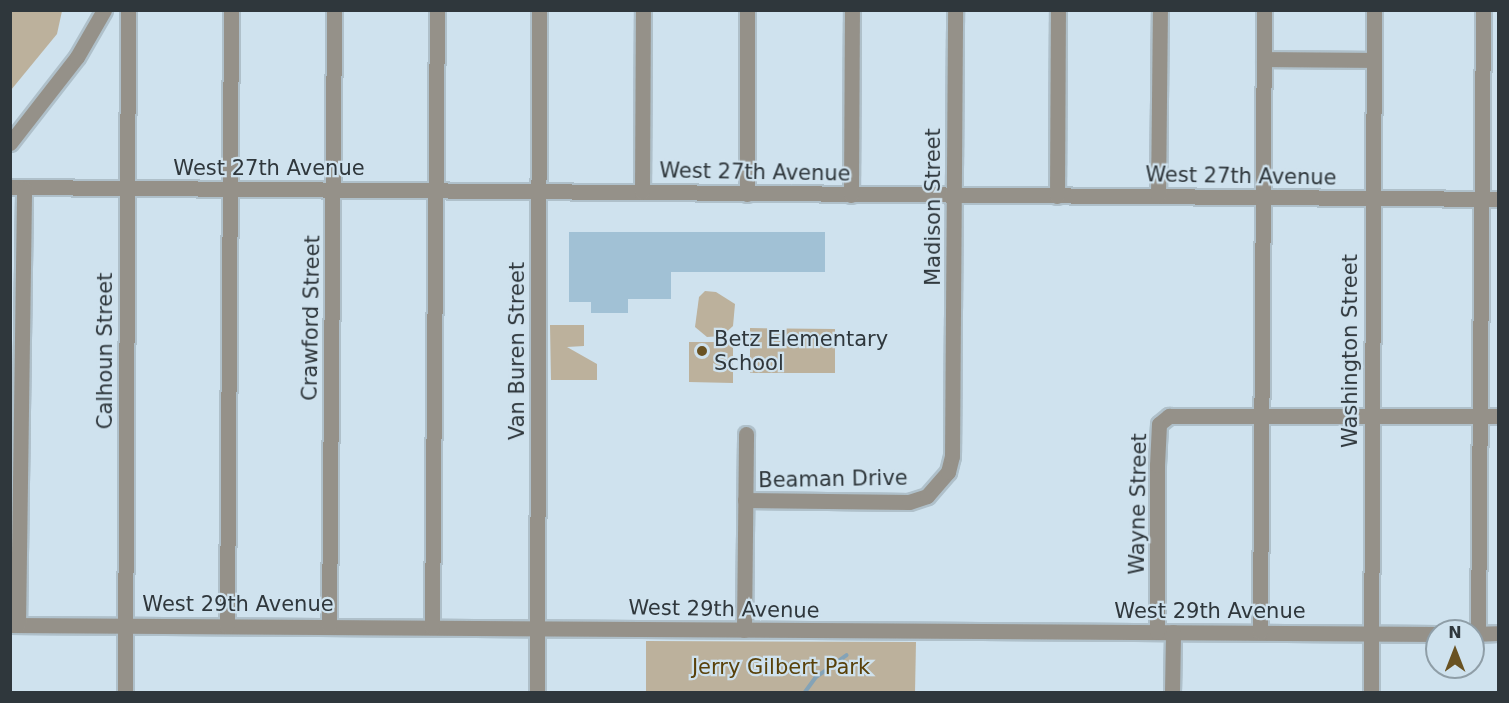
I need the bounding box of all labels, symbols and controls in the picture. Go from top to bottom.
street label: Madison Street [920,128,946,286]
street label: West 27th Avenue [173,155,365,181]
street label: West 27th Avenue [659,158,851,186]
street label: West 27th Avenue [1145,162,1337,190]
street label: Crawford Street [297,235,325,401]
street label: Washington Street [1337,254,1363,448]
street label: Van Buren Street [504,262,530,440]
street label: Calhoun Street [92,273,118,429]
place label: Betz Elementary School [714,326,888,376]
marker: Betz Elementary School [695,344,709,358]
street label: Wayne Street [1124,433,1152,575]
street label: Beaman Drive [758,465,908,493]
street label: West 29th Avenue [142,591,334,617]
street label: West 29th Avenue [628,595,820,623]
street label: West 29th Avenue [1114,598,1306,624]
north arrow [1425,619,1485,679]
text: N [1448,623,1462,642]
park label: Jerry Gilbert Park [692,654,870,680]

